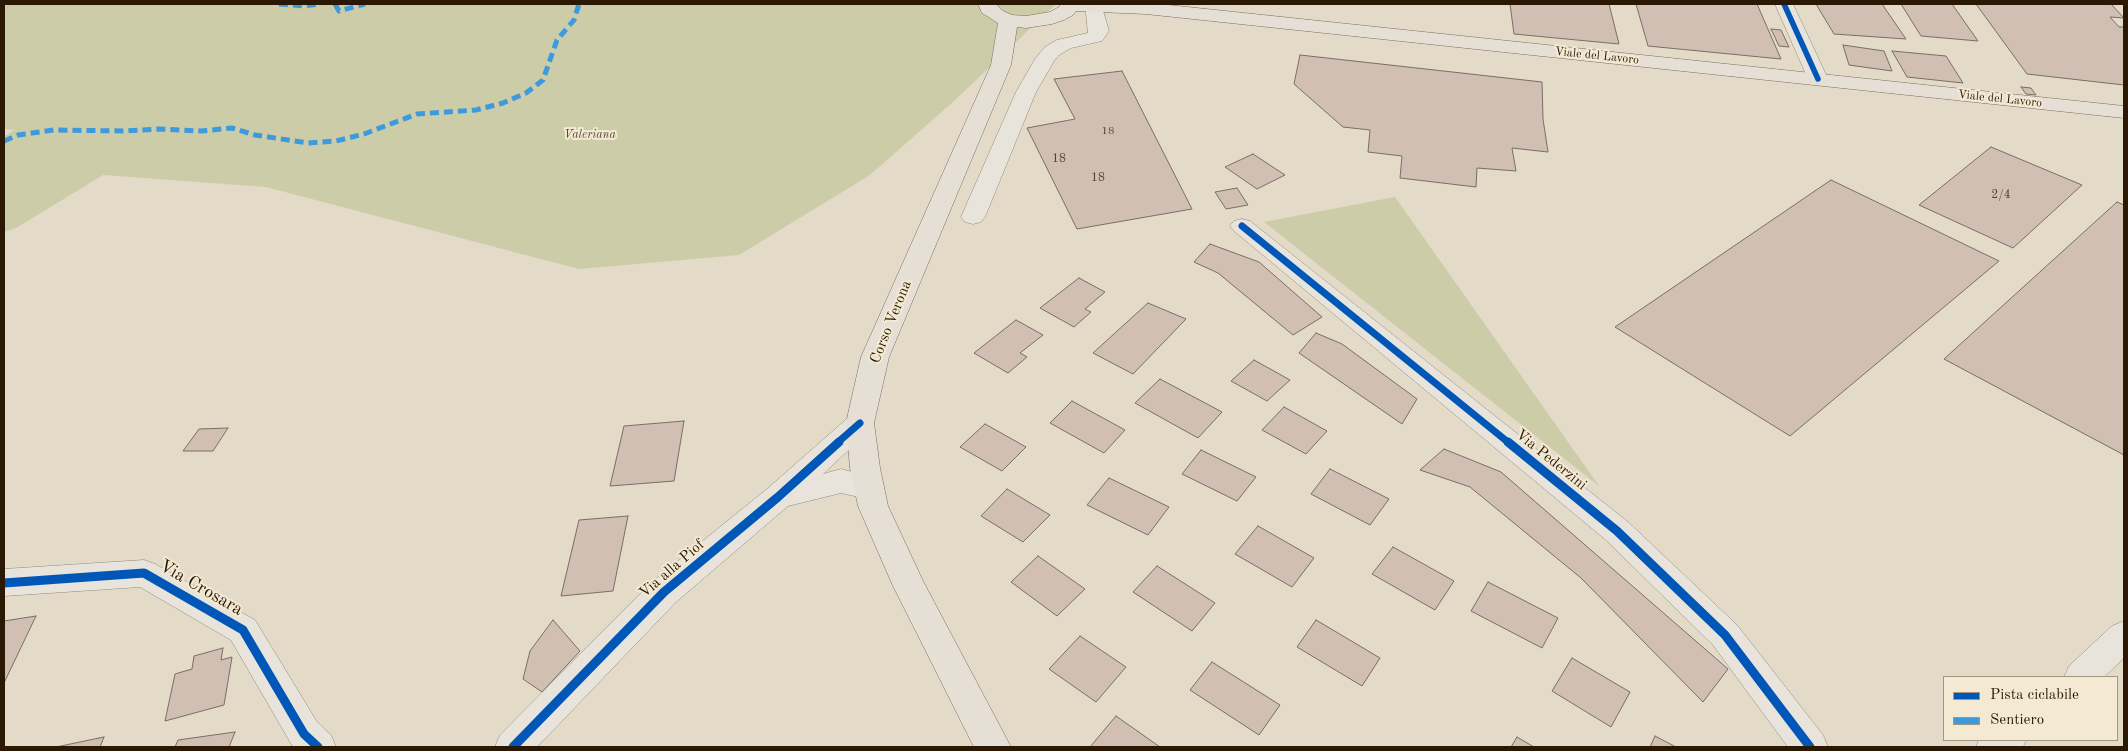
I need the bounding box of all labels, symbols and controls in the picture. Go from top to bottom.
street label: Viale del Lavoro [1554,44,1640,68]
street label: Viale del Lavoro [1957,87,2043,111]
house number: 18 [1102,124,1114,138]
park label: Valeriana [564,128,616,142]
house number: 18 [1052,152,1066,166]
house number: 18 [1091,171,1105,185]
house number: 2/4 [1991,188,2011,202]
street label: Corso Verona [866,278,916,366]
street label: Via Pederzini [1512,426,1590,494]
street label: Via alla Piof [636,536,708,602]
street label: Via Crosara [155,555,247,621]
legend [1943,676,2118,741]
text: Pista ciclabile [1990,688,2079,703]
text: Sentiero [1990,713,2044,728]

